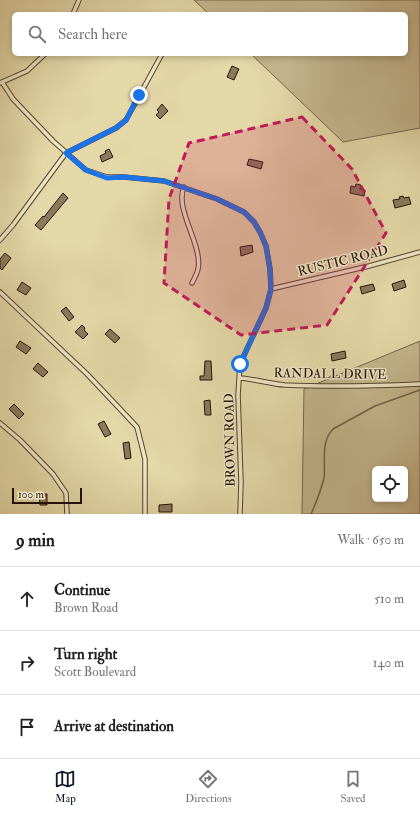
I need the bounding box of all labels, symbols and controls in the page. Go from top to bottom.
search box [12,12,408,56]
icon: search [26,23,48,45]
text: Search here [58,25,127,44]
route end [130,86,148,104]
street label: RUSTIC ROAD [296,242,390,280]
route start [231,355,249,373]
street label: RANDALL DRIVE [273,365,387,383]
street label: BROWN ROAD [221,393,239,487]
map controls [372,466,408,502]
button: locate [372,466,408,502]
scale bar [12,486,82,505]
text: 100 m [18,488,44,501]
text: 9 min [16,530,55,551]
text: Walk · 650 m [337,532,404,548]
text: Continue [54,581,110,600]
icon: ahead [16,588,38,610]
text: 510 m [374,591,404,607]
text: Brown Road [54,600,118,616]
text: Turn right [54,645,117,664]
icon: right [16,652,38,674]
text: 140 m [373,655,404,671]
text: Scott Boulevard [54,664,136,680]
icon: arrive [16,716,38,738]
text: Arrive at destination [54,717,174,736]
tab: Map [54,768,76,805]
tab: Directions [185,768,232,805]
tab: Saved [340,768,366,805]

